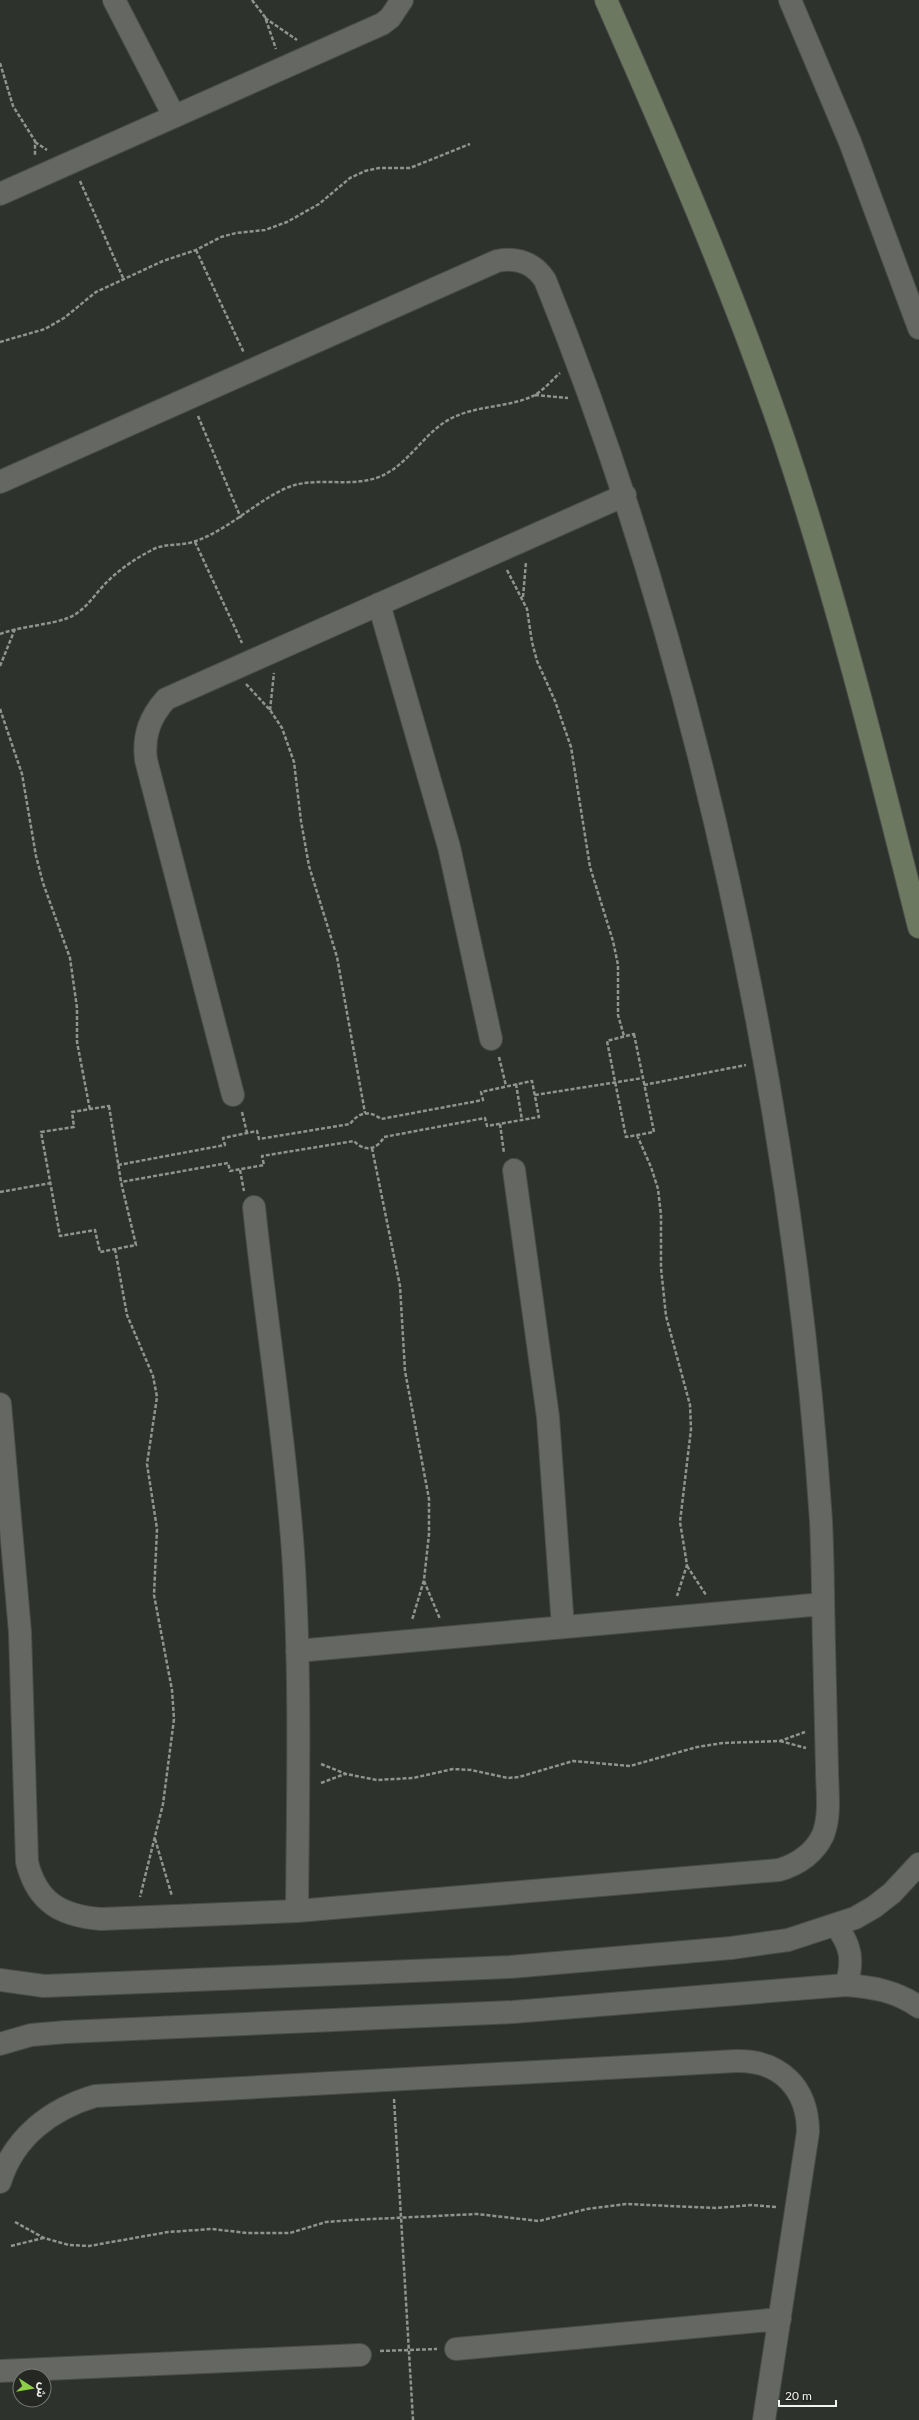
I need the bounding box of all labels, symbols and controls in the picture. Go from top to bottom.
north arrow [12,2368,52,2408]
text: ش [33,2381,50,2399]
scale bar [779,2382,836,2408]
text: 20 m [785,2388,812,2403]

